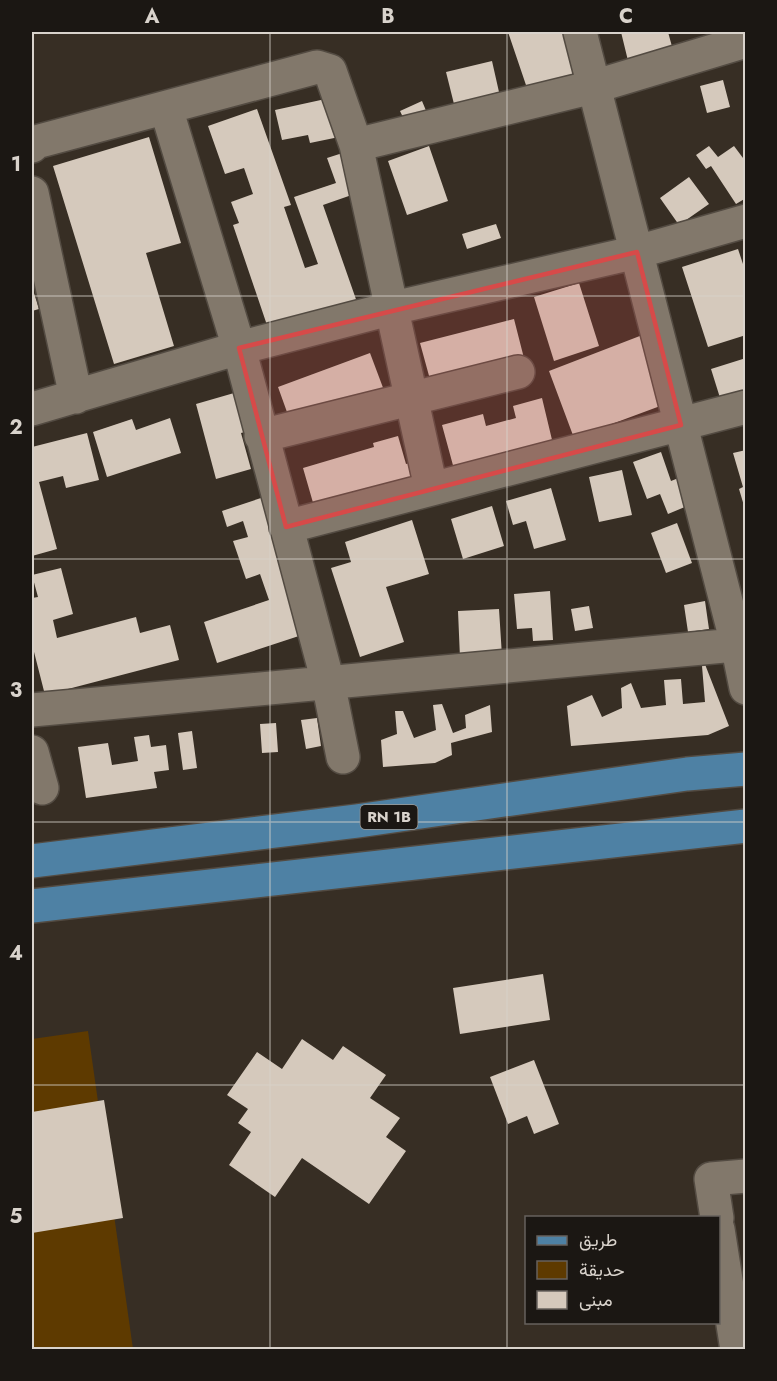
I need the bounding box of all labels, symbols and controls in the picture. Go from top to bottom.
text: A [144,2,160,31]
text: B [381,2,395,31]
text: C [619,2,633,31]
text: 1 [11,150,21,179]
text: 2 [9,413,23,442]
text: 3 [10,676,22,705]
road number: RN 1B [360,805,418,829]
text: 4 [9,939,23,968]
text: 5 [10,1202,23,1231]
legend [525,1216,720,1324]
text: طريق [579,1227,617,1253]
text: حديقة [579,1257,625,1283]
text: مبنى [579,1287,613,1313]

